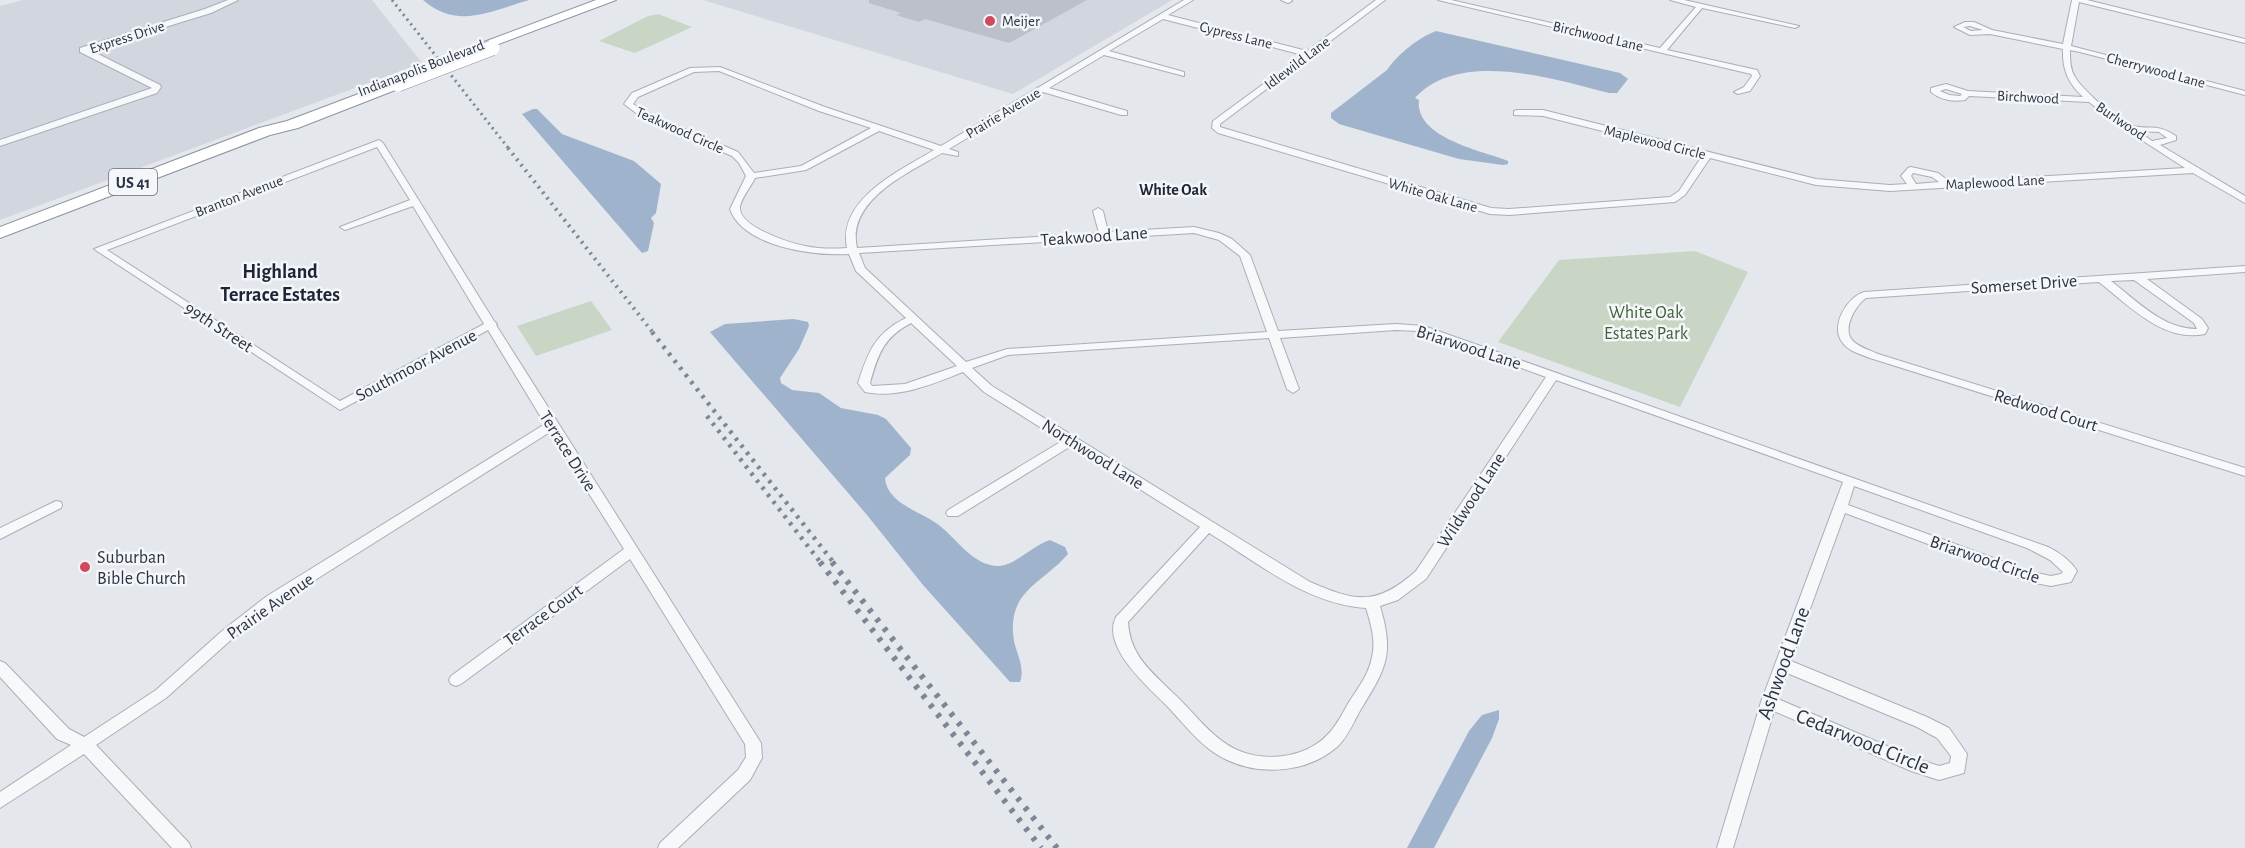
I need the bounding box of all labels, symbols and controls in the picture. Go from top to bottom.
marker: Meijer [983,14,997,28]
place label: Meijer [1002,14,1040,29]
street label: Express Drive [88,18,167,57]
street label: Cypress Lane [1198,19,1274,52]
street label: Birchwood Lane [1551,19,1645,54]
street label: Idlewild Lane [1262,34,1333,93]
street label: Indianapolis Boulevard [356,37,487,99]
street label: Cherrywood Lane [2105,50,2207,91]
street label: Prairie Avenue [963,85,1043,142]
street label: Birchwood [1997,88,2060,107]
street label: Burlwood [2093,99,2149,144]
street label: Teakwood Circle [634,104,726,157]
street label: Maplewood Circle [1602,123,1707,162]
road number: US 41 [109,169,157,195]
street label: Maplewood Lane [1945,172,2045,193]
street label: Branton Avenue [193,173,285,220]
street label: White Oak Lane [1387,176,1479,215]
district label: White Oak [1139,182,1207,198]
street label: Teakwood Lane [1040,224,1148,250]
district label: Highland Terrace Estates [220,262,340,305]
street label: Somerset Drive [1970,272,2078,298]
street label: 99th Street [181,299,256,357]
park label: White Oak Estates Park [1604,304,1689,343]
street label: Briarwood Lane [1414,323,1523,373]
street label: Southmoor Avenue [353,326,480,405]
street label: Redwood Court [1992,387,2100,435]
street label: Terrace Drive [535,408,599,495]
street label: Northwood Lane [1038,416,1147,493]
street label: Wildwood Lane [1435,450,1509,551]
street label: Briarwood Circle [1927,533,2042,587]
place label: Suburban Bible Church [97,549,186,588]
marker: Suburban Bible Church [78,560,92,574]
street label: Prairie Avenue [224,570,317,643]
street label: Terrace Court [501,581,586,650]
street label: Ashwood Lane [1753,604,1814,722]
street label: Cedarwood Circle [1793,705,1933,778]

